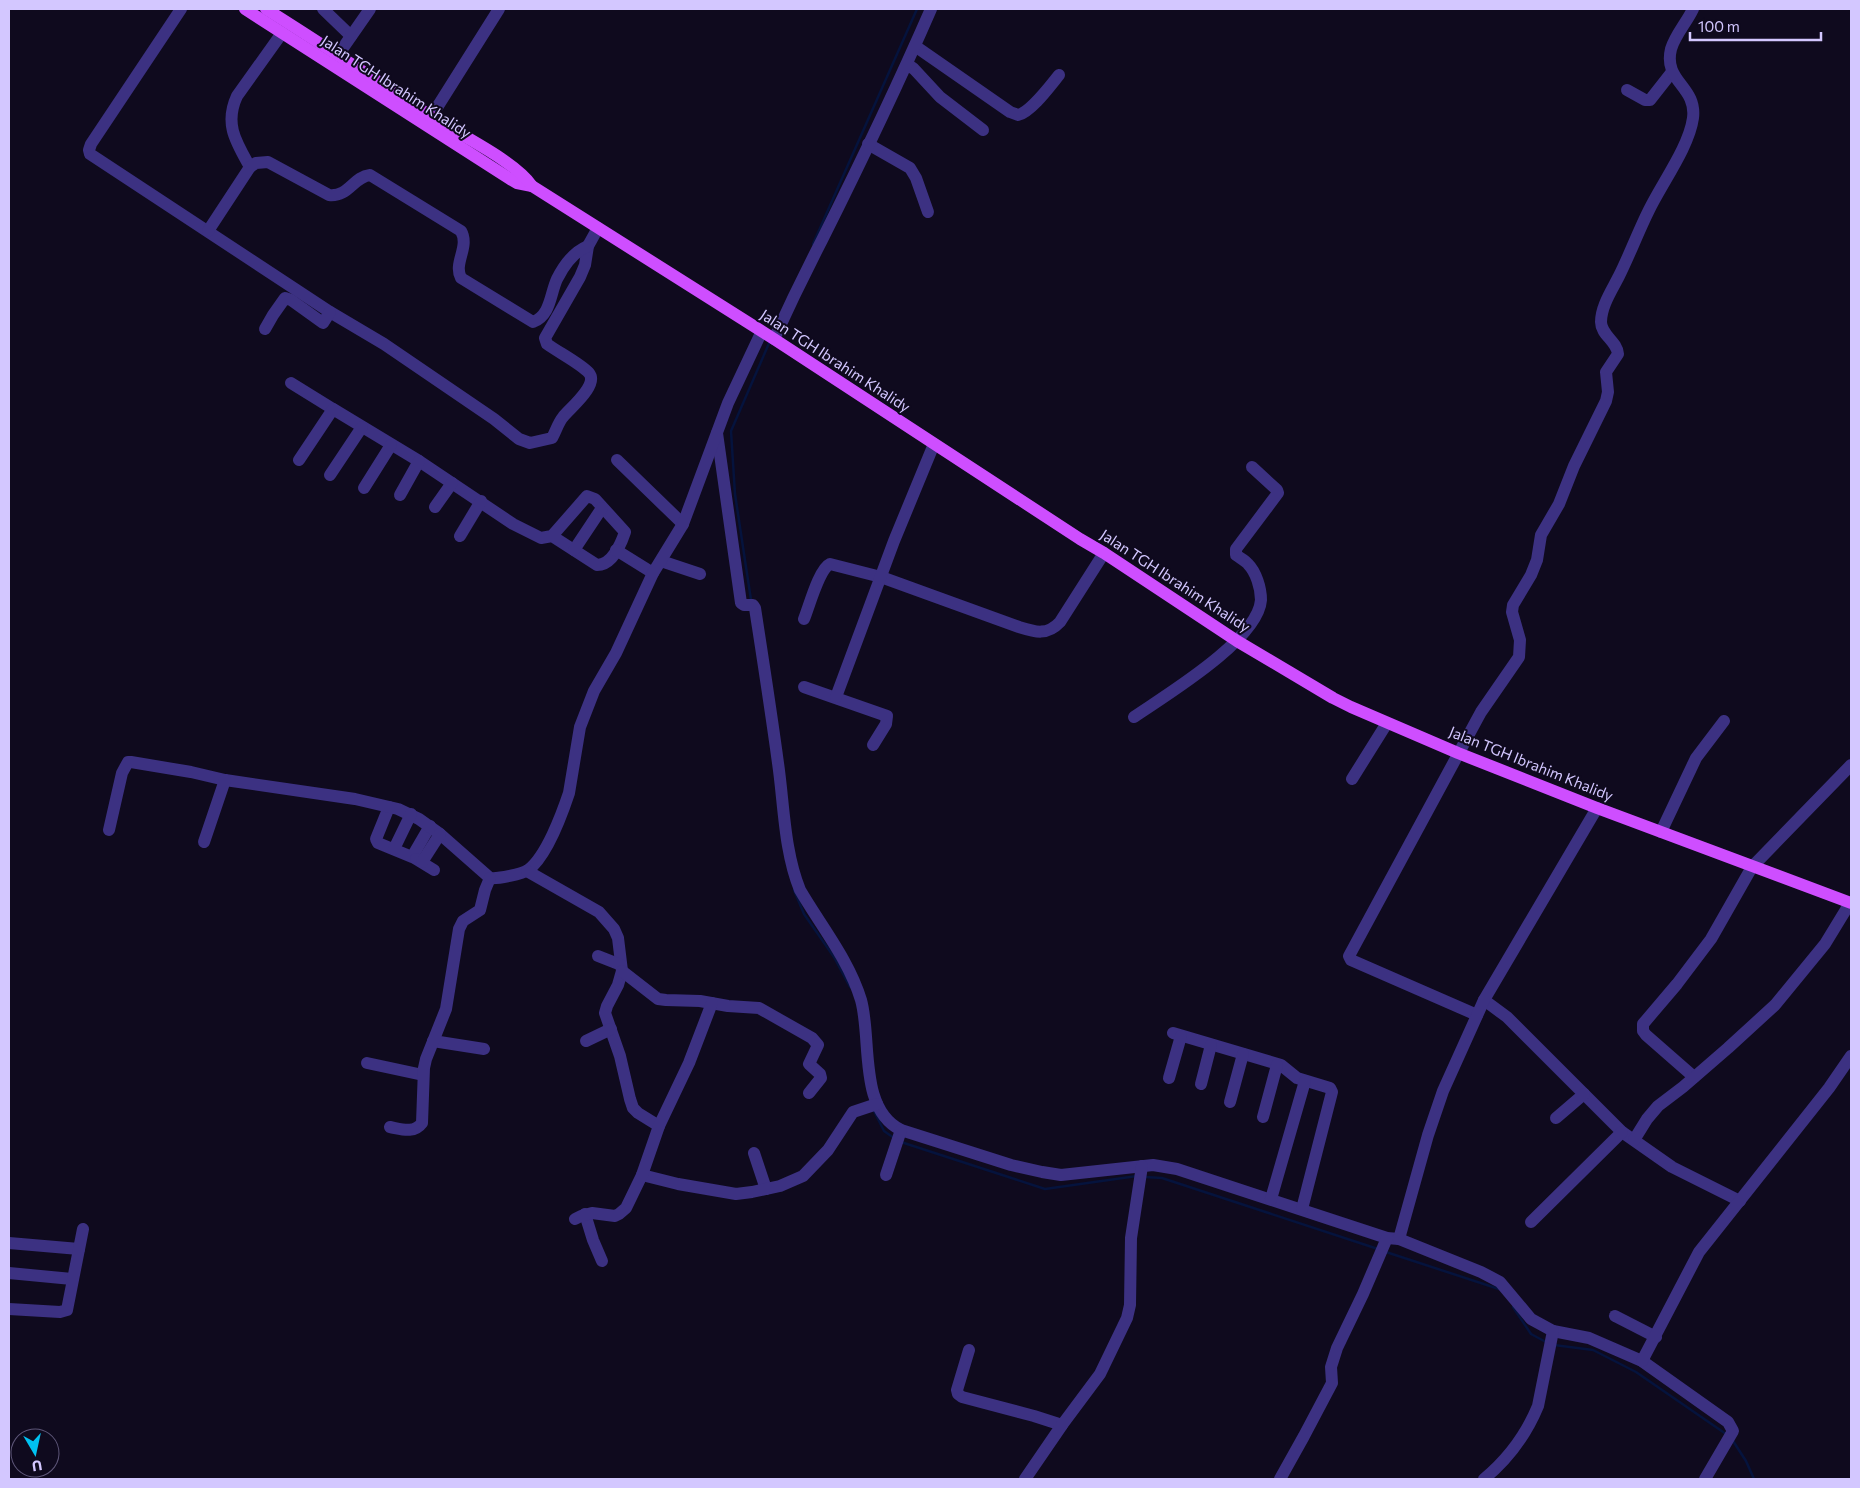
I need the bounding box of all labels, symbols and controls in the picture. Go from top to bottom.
scale bar [1690,10,1821,42]
text: 100 m [1698,17,1740,35]
street label: Jalan TGH Ibrahim Khalidy [318,31,475,142]
street label: Jalan TGH Ibrahim Khalidy [757,305,914,416]
street label: Jalan TGH Ibrahim Khalidy [1097,525,1254,636]
street label: Jalan TGH Ibrahim Khalidy [1447,722,1616,804]
north arrow [10,1428,60,1478]
text: U [31,1457,43,1476]

